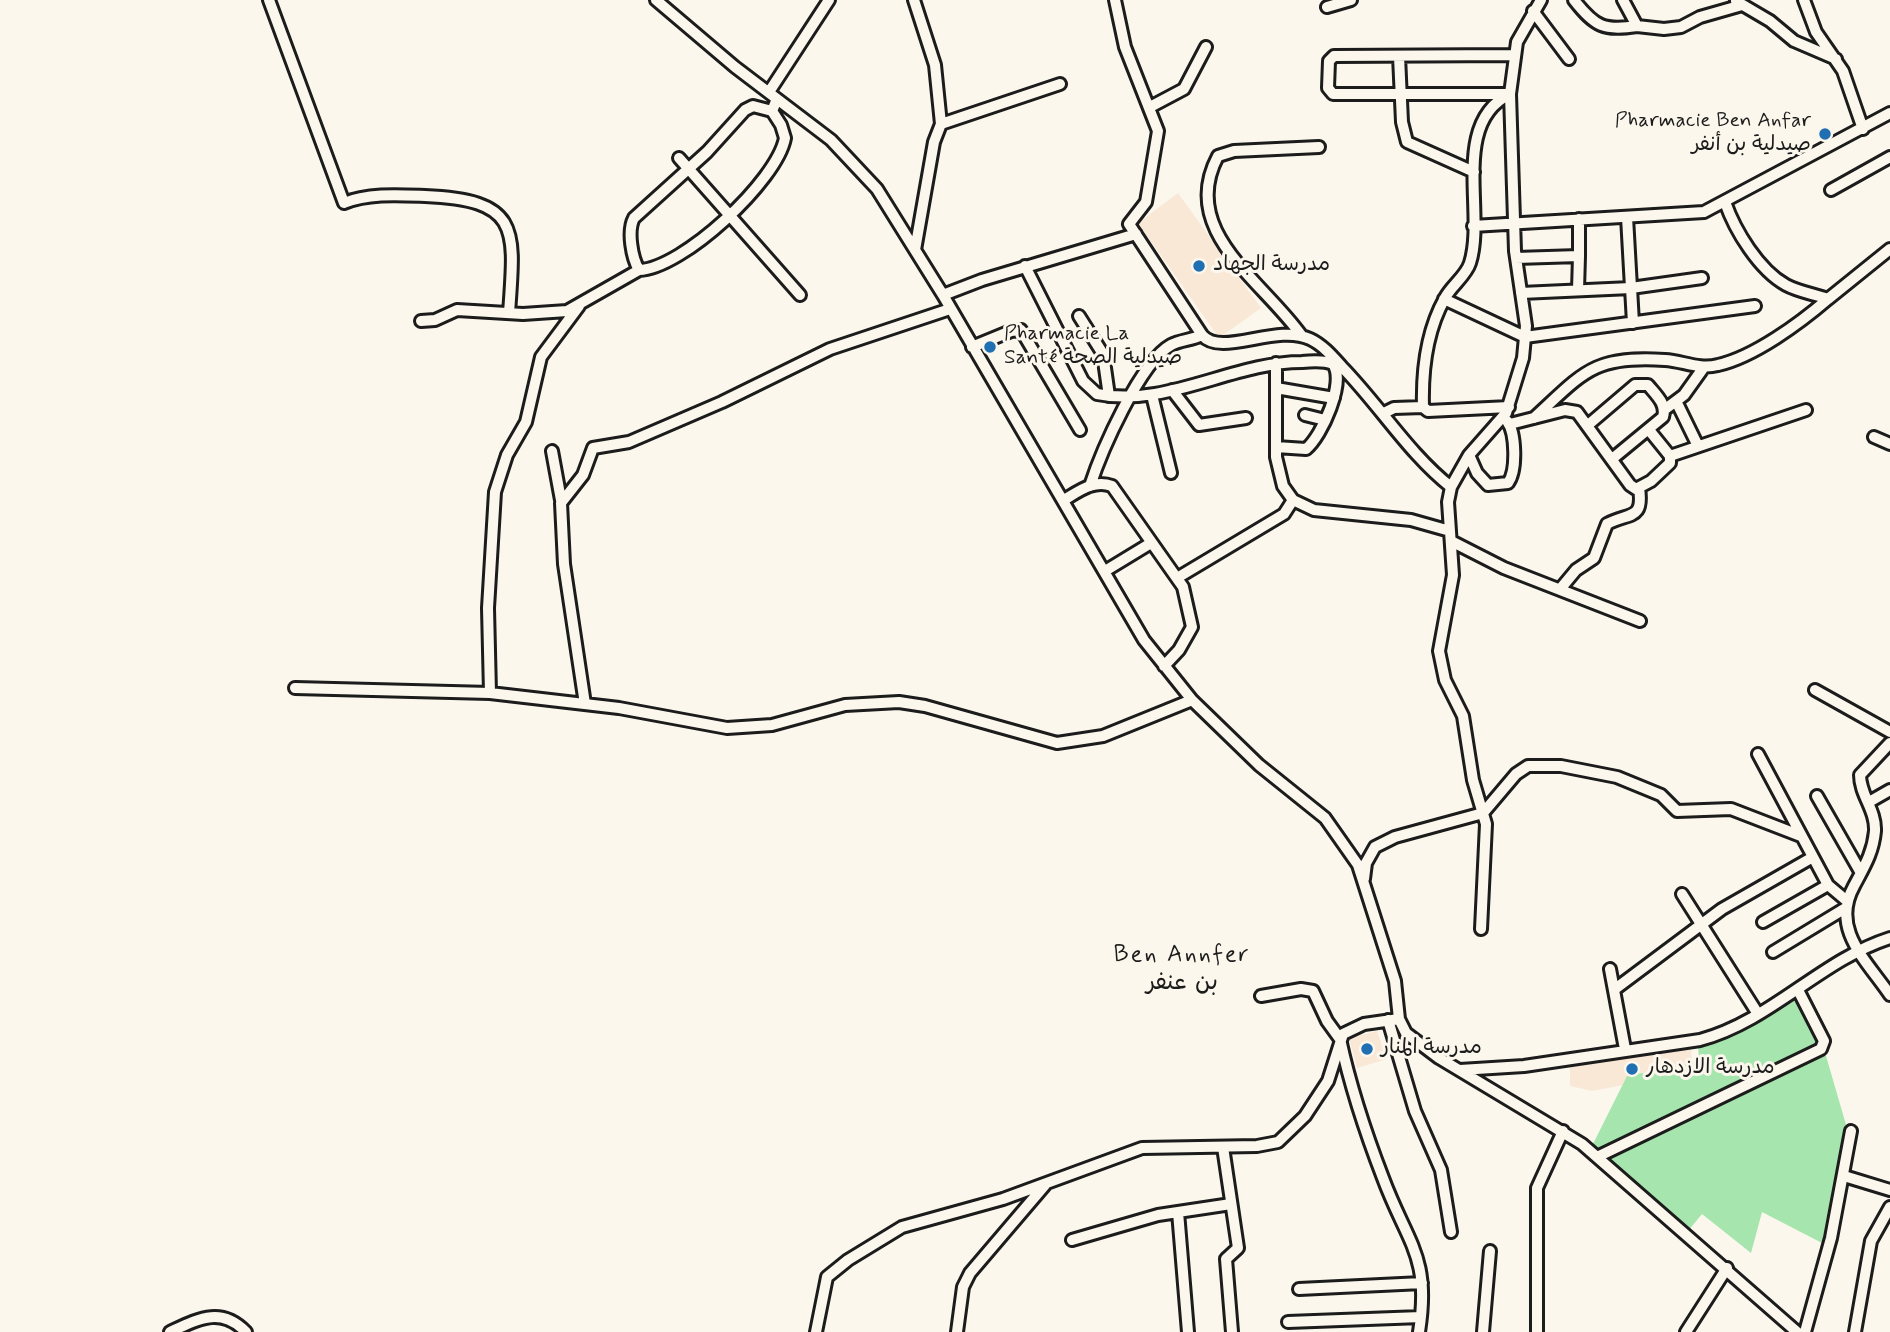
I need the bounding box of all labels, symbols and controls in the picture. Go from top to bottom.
place label: Pharmacie Ben Anfar صيدلية بن أنفر [1615,109,1811,159]
marker: Pharmacie Ben Anfar صيدلية بن أنفر [1817,126,1833,142]
place label: مدرسة الجهاد [1213,253,1330,279]
marker: مدرسة الجهاد [1191,258,1207,274]
place label: Pharmacie La Santé صيدلية الصحة [1004,322,1182,372]
marker: Pharmacie La Santé صيدلية الصحة [982,339,998,355]
district label: Ben Annfer بن عنفر [1114,942,1250,998]
place label: مدرسة المنار [1381,1036,1482,1062]
marker: مدرسة المنار [1359,1041,1375,1057]
place label: مدرسة الازدهار [1646,1056,1775,1082]
marker: مدرسة الازدهار [1624,1061,1640,1077]

